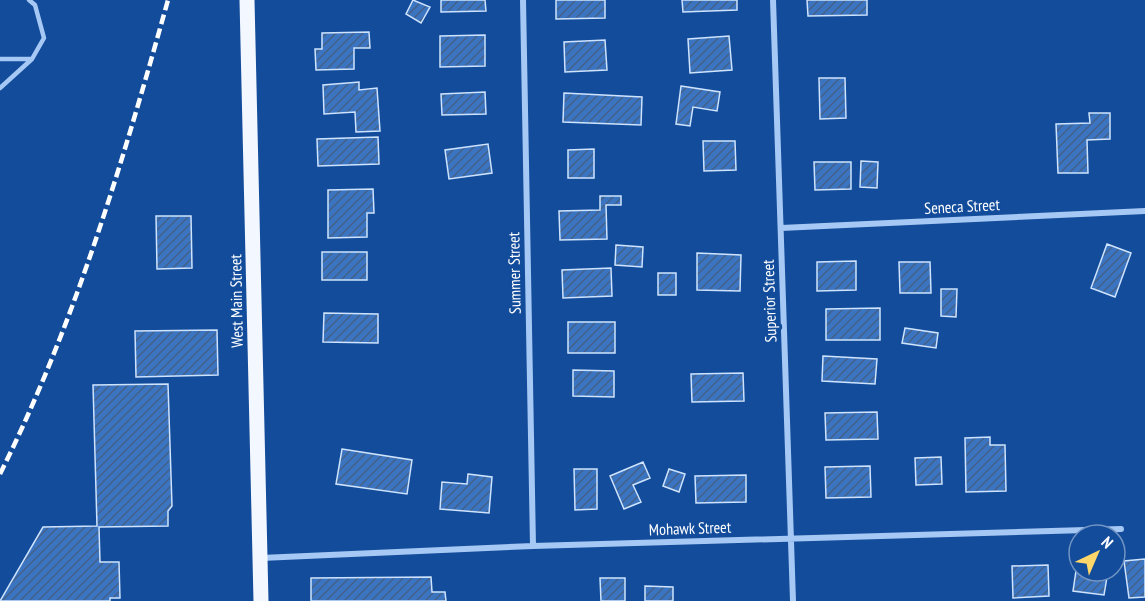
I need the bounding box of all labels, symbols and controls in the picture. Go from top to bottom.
street label: Seneca Street [924,194,1001,218]
street label: Summer Street [503,231,525,314]
street label: West Main Street [225,253,247,348]
street label: Superior Street [758,259,780,343]
street label: Mohawk Street [649,517,732,539]
north arrow [1067,523,1127,583]
text: N [1097,532,1117,552]

